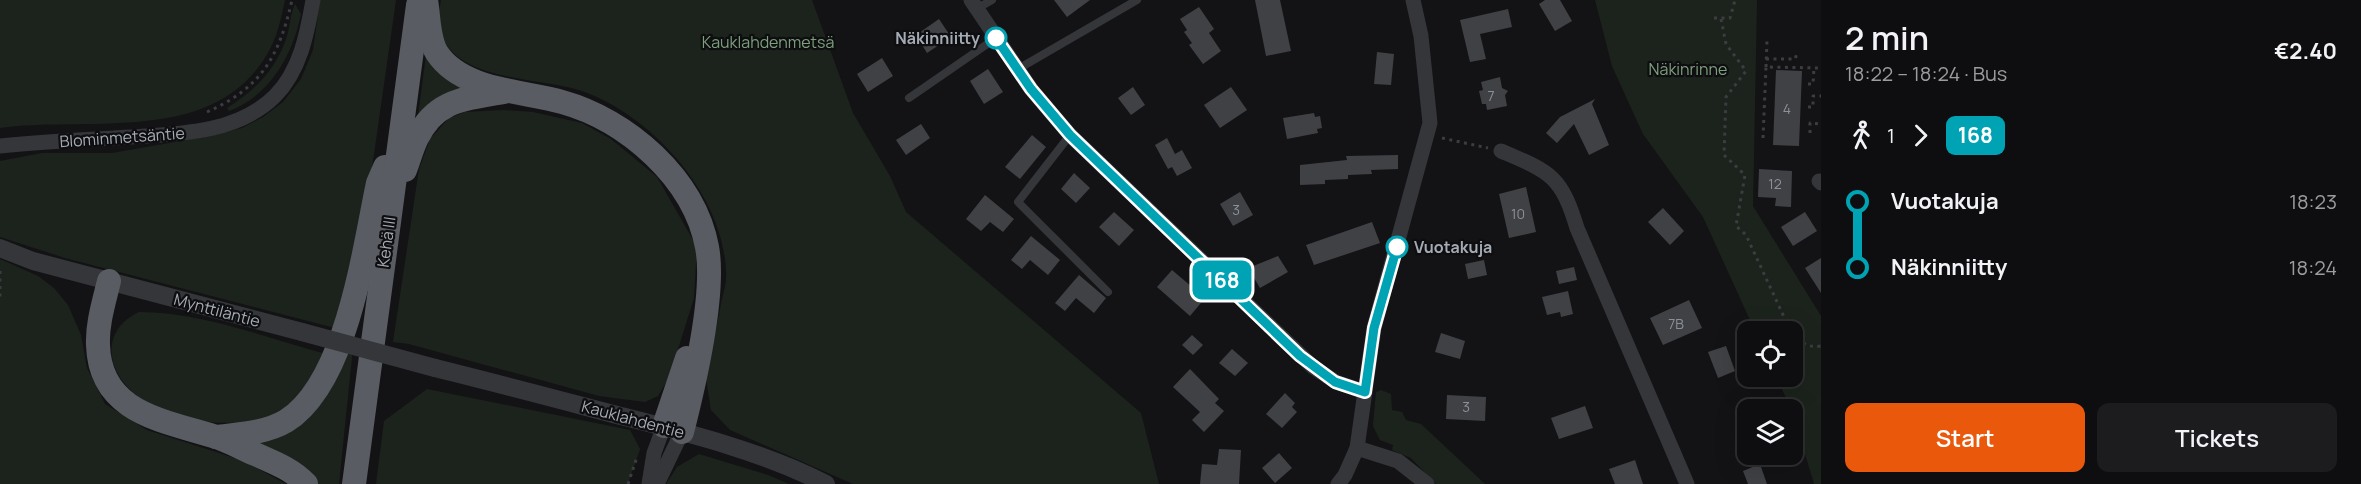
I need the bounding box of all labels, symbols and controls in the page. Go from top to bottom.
text: 2 min [1845,15,1929,60]
place label: Näkinniitty [895,27,980,49]
marker: Näkinniitty [985,27,1007,49]
park label: Kauklahdenmetsä [702,31,834,53]
text: €2.40 [2274,36,2337,66]
park label: Näkinrinne [1649,58,1727,80]
text: 18:22 – 18:24 · Bus [1845,60,2007,87]
house number: 7 [1487,86,1495,105]
house number: 4 [1783,99,1791,118]
icon: walk [1845,119,1878,152]
icon: forward [1904,119,1937,152]
text: 168 [1958,121,1993,149]
street label: Blominmetsäntie [59,122,185,152]
text: 1 [1887,122,1895,149]
house number: 12 [1768,174,1782,193]
text: Vuotakuja [1891,186,1999,216]
text: 18:23 [2289,188,2337,215]
house number: 3 [1232,200,1240,219]
house number: 10 [1511,204,1525,223]
street label: Kehä III [372,215,400,269]
marker: Vuotakuja [1386,236,1408,258]
place label: Vuotakuja [1414,236,1492,258]
text: Näkinniitty [1891,252,2007,282]
text: 18:24 [2289,254,2337,281]
line badge: 168 [1188,260,1256,300]
text: 168 [1204,266,1240,294]
street label: Mynttiläntie [171,288,263,332]
house number: 7B [1668,314,1684,333]
map controls [1737,321,1803,465]
button: locate [1737,321,1803,387]
street label: Kauklahdentie [579,395,687,443]
house number: 3 [1462,397,1470,416]
button: layers [1737,399,1803,465]
button: Start [1845,403,2085,472]
button: Tickets [2097,403,2337,472]

